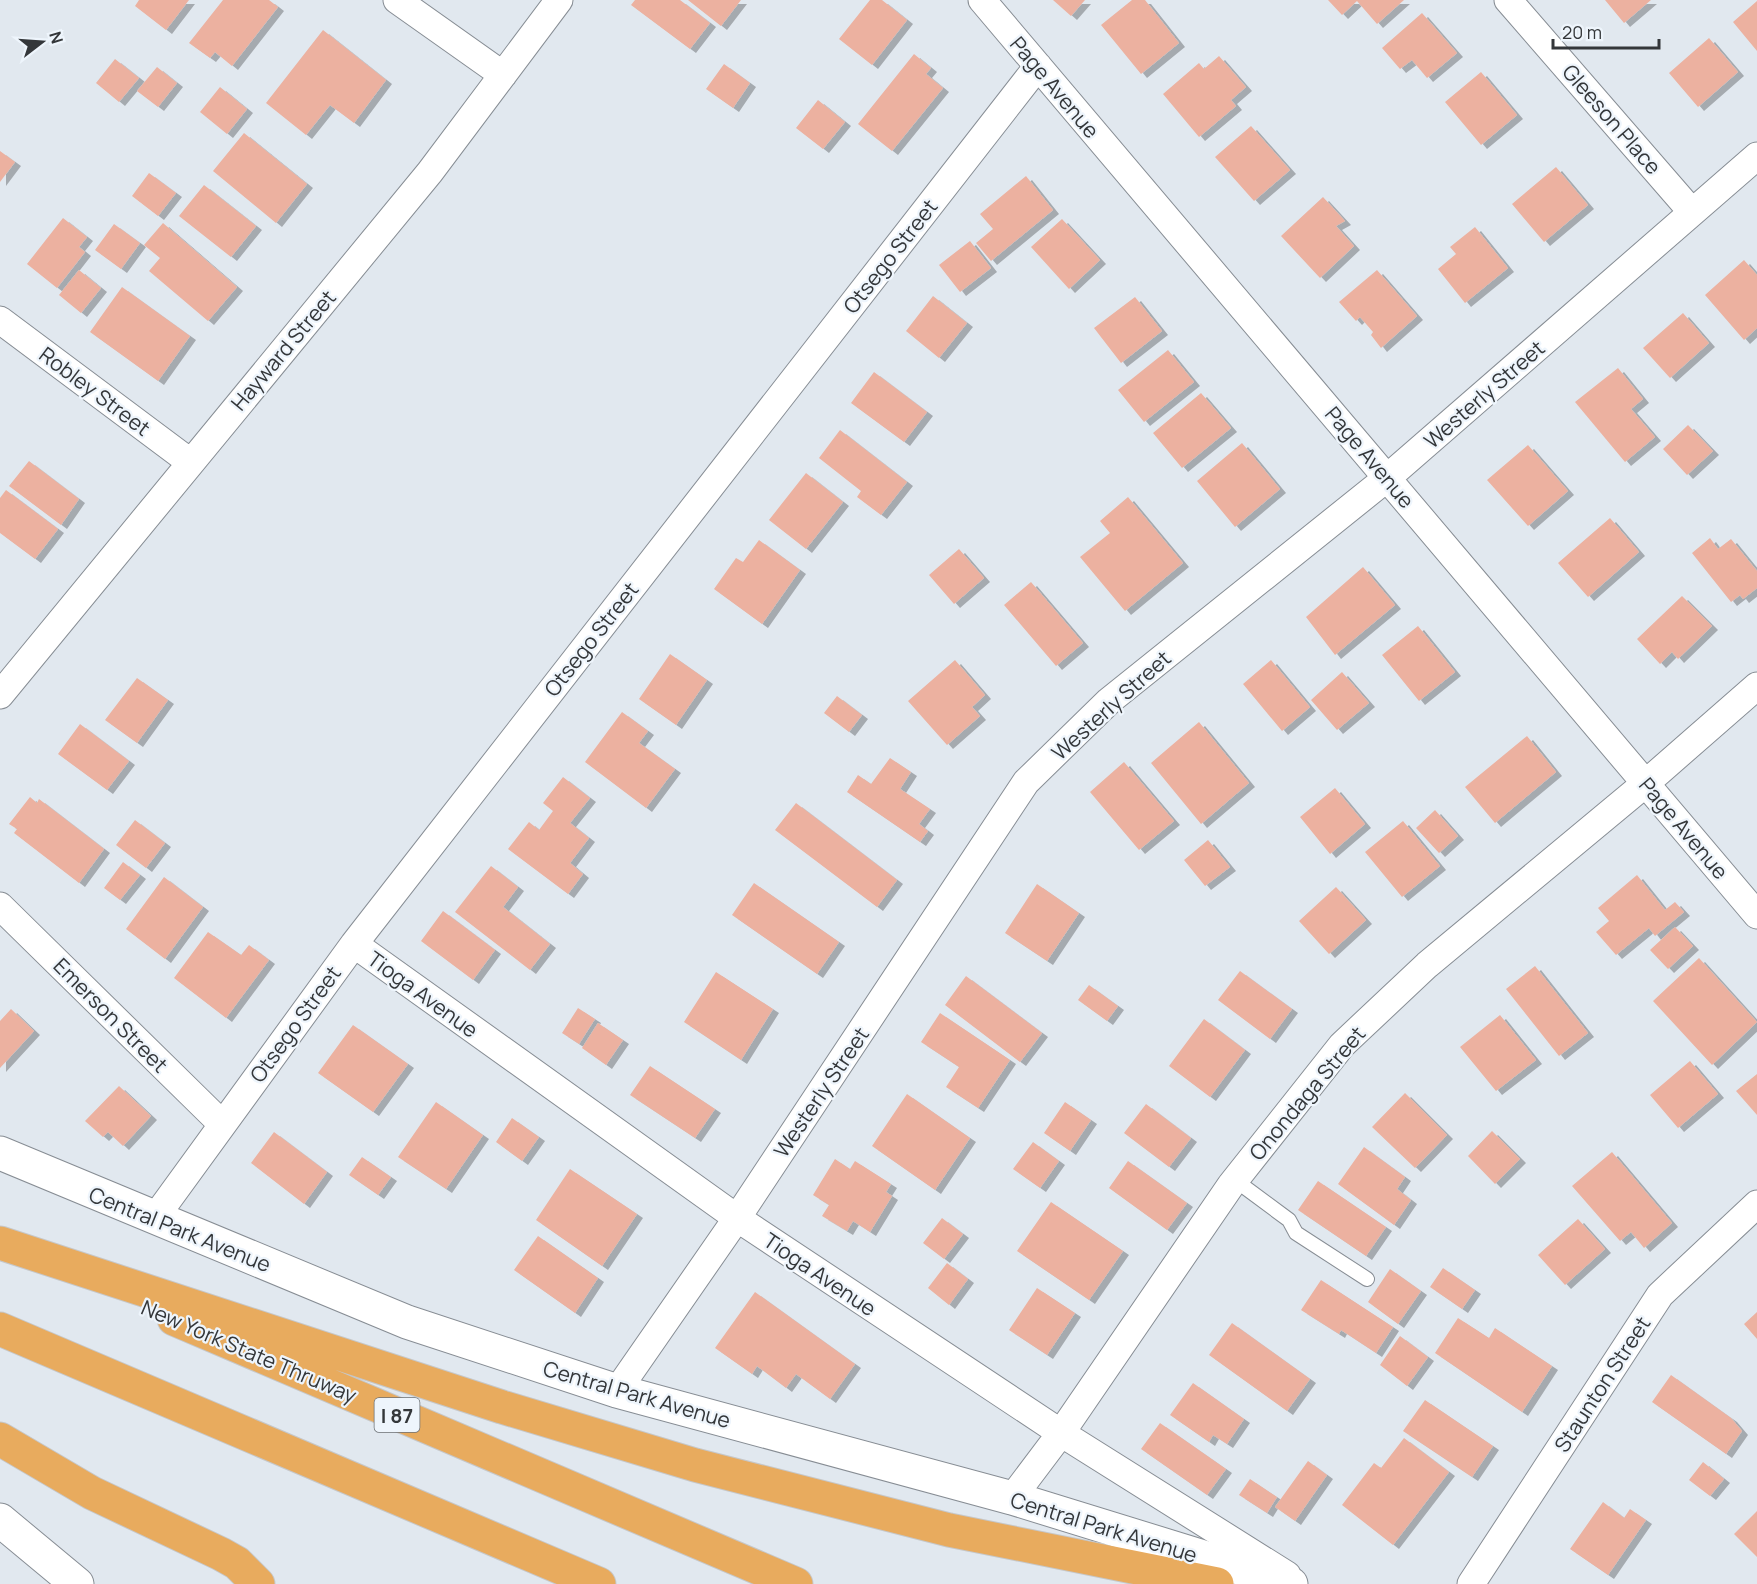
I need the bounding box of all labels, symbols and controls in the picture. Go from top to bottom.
north arrow [12,12,72,72]
scale bar [1553,12,1660,50]
text: 20 m [1562,20,1602,44]
text: N [44,29,69,46]
street label: Page Avenue [1004,30,1106,144]
street label: Gleeson Place [1556,58,1668,180]
street label: Otsego Street [837,193,943,319]
street label: Hayward Street [224,284,342,416]
street label: Westerly Street [1418,334,1550,454]
street label: Robley Street [34,340,156,442]
street label: Page Avenue [1319,400,1421,514]
street label: Otsego Street [538,576,644,702]
street label: Westerly Street [1045,644,1177,766]
street label: Page Avenue [1633,771,1735,885]
street label: Tioga Avenue [362,944,484,1044]
street label: Emerson Street [48,952,174,1078]
street label: Otsego Street [243,960,347,1088]
street label: Onondaga Street [1243,1020,1371,1166]
street label: Westerly Street [767,1021,875,1163]
street label: Central Park Avenue [85,1180,275,1278]
street label: Tioga Avenue [758,1226,882,1322]
street label: New York State Thruway [137,1293,361,1409]
street label: Staunton Street [1548,1311,1656,1457]
street label: Central Park Avenue [540,1354,734,1434]
road number: I 87 [374,1398,420,1432]
street label: Central Park Avenue [1007,1485,1201,1569]

